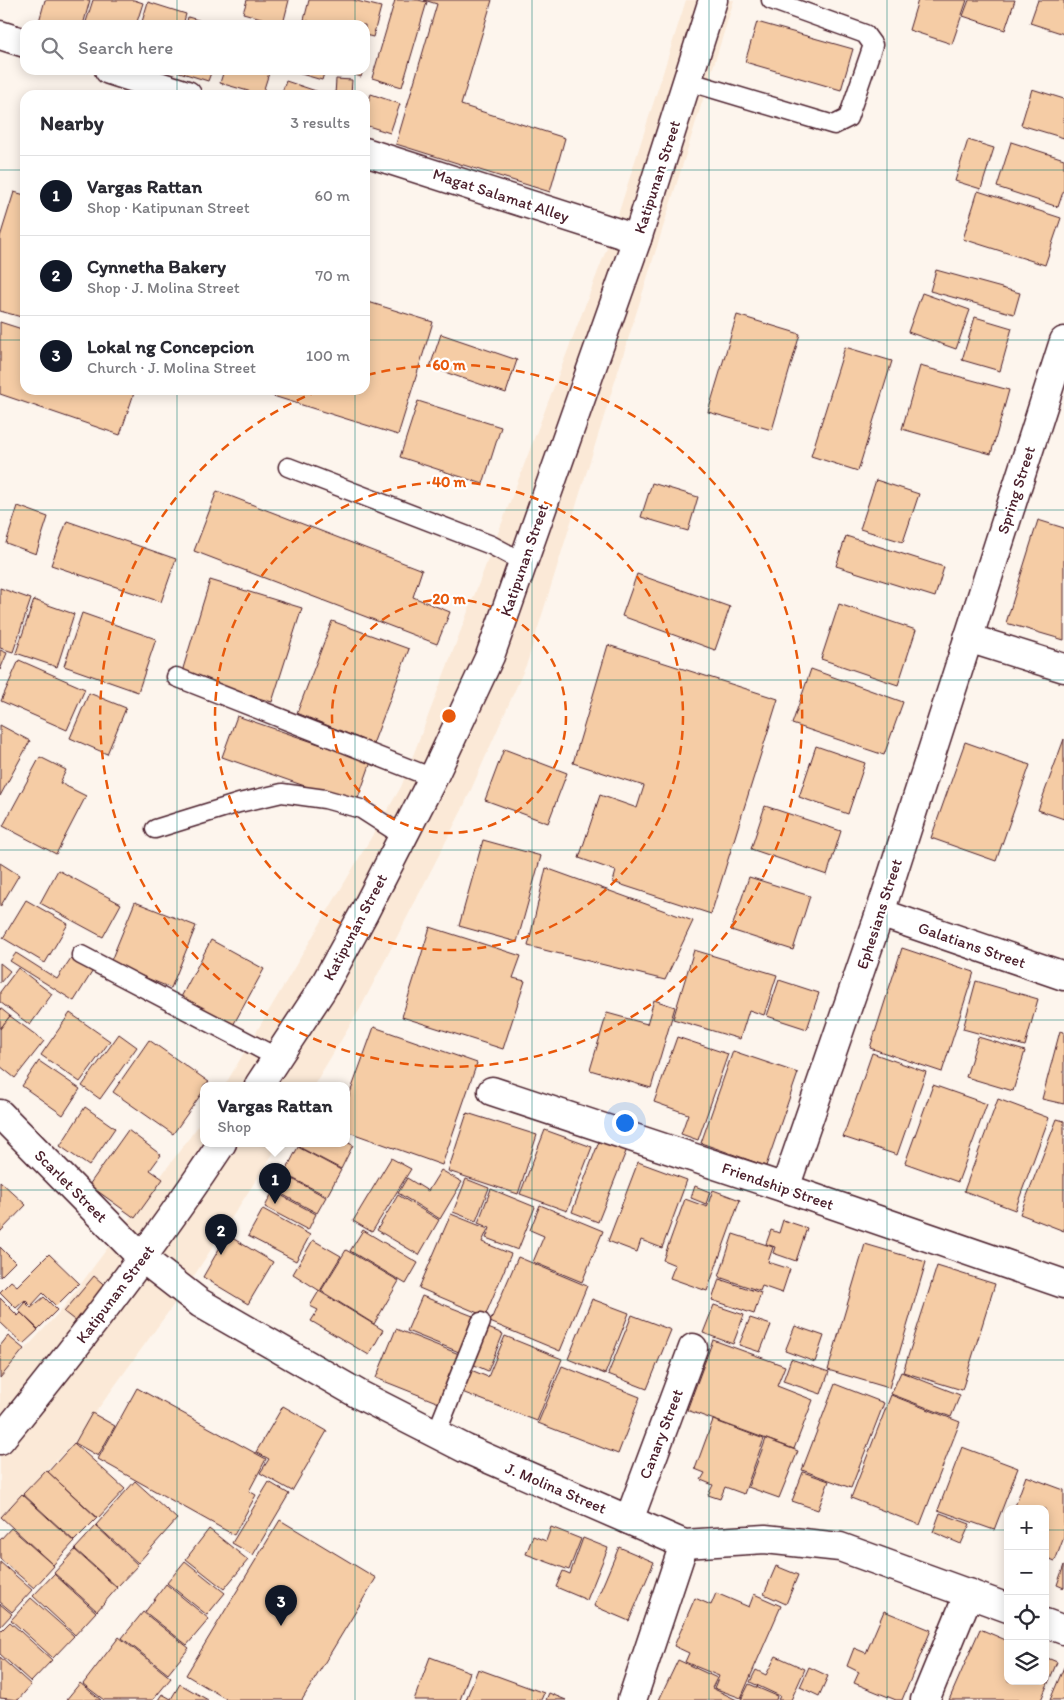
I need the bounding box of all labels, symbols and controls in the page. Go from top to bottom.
search box [20,20,370,75]
icon: search [38,34,66,62]
text: Search here [78,36,173,59]
text: Nearby [40,110,104,135]
text: 3 results [290,113,350,132]
street label: Katipunan Street [630,118,684,236]
street label: Magat Salamat Alley [430,164,572,226]
text: Vargas Rattan [87,175,202,198]
text: 1 [52,186,60,205]
text: 60 m [315,186,350,205]
text: Shop · Katipunan Street [87,198,250,217]
text: Cynnetha Bakery [87,255,226,278]
text: 2 [52,266,60,285]
text: 70 m [315,266,350,285]
text: Shop · J. Molina Street [87,278,240,297]
text: Lokal ng Concepcion [87,335,254,358]
text: 3 [52,346,60,365]
text: 100 m [306,346,350,365]
text: 60 m [432,356,466,374]
text: Church · J. Molina Street [87,358,256,377]
street label: Spring Street [993,444,1039,536]
text: 40 m [432,473,467,491]
street label: Katipunan Street [496,501,552,619]
text: 20 m [432,590,466,608]
centre of rings [440,707,458,725]
street label: Ephesians Street [852,856,906,972]
street label: Katipunan Street [319,870,391,984]
street label: Galatians Street [916,918,1028,972]
popup [200,1082,350,1147]
text: Vargas Rattan [217,1094,333,1117]
your location [612,1110,638,1136]
text: Shop [217,1117,251,1136]
street label: Scarlet Street [31,1146,111,1226]
street label: Friendship Street [720,1158,836,1214]
pin: 1 [259,1163,291,1204]
pin: 2 [205,1214,237,1255]
street label: Katipunan Street [72,1241,158,1347]
street label: Canary Street [635,1386,687,1482]
street label: J. Molina Street [503,1458,609,1518]
map controls [1004,1505,1049,1685]
button: + [1004,1505,1049,1550]
button: − [1004,1550,1049,1595]
pin: 3 [265,1585,297,1626]
button: locate [1004,1595,1049,1640]
button: layers [1004,1640,1049,1685]

